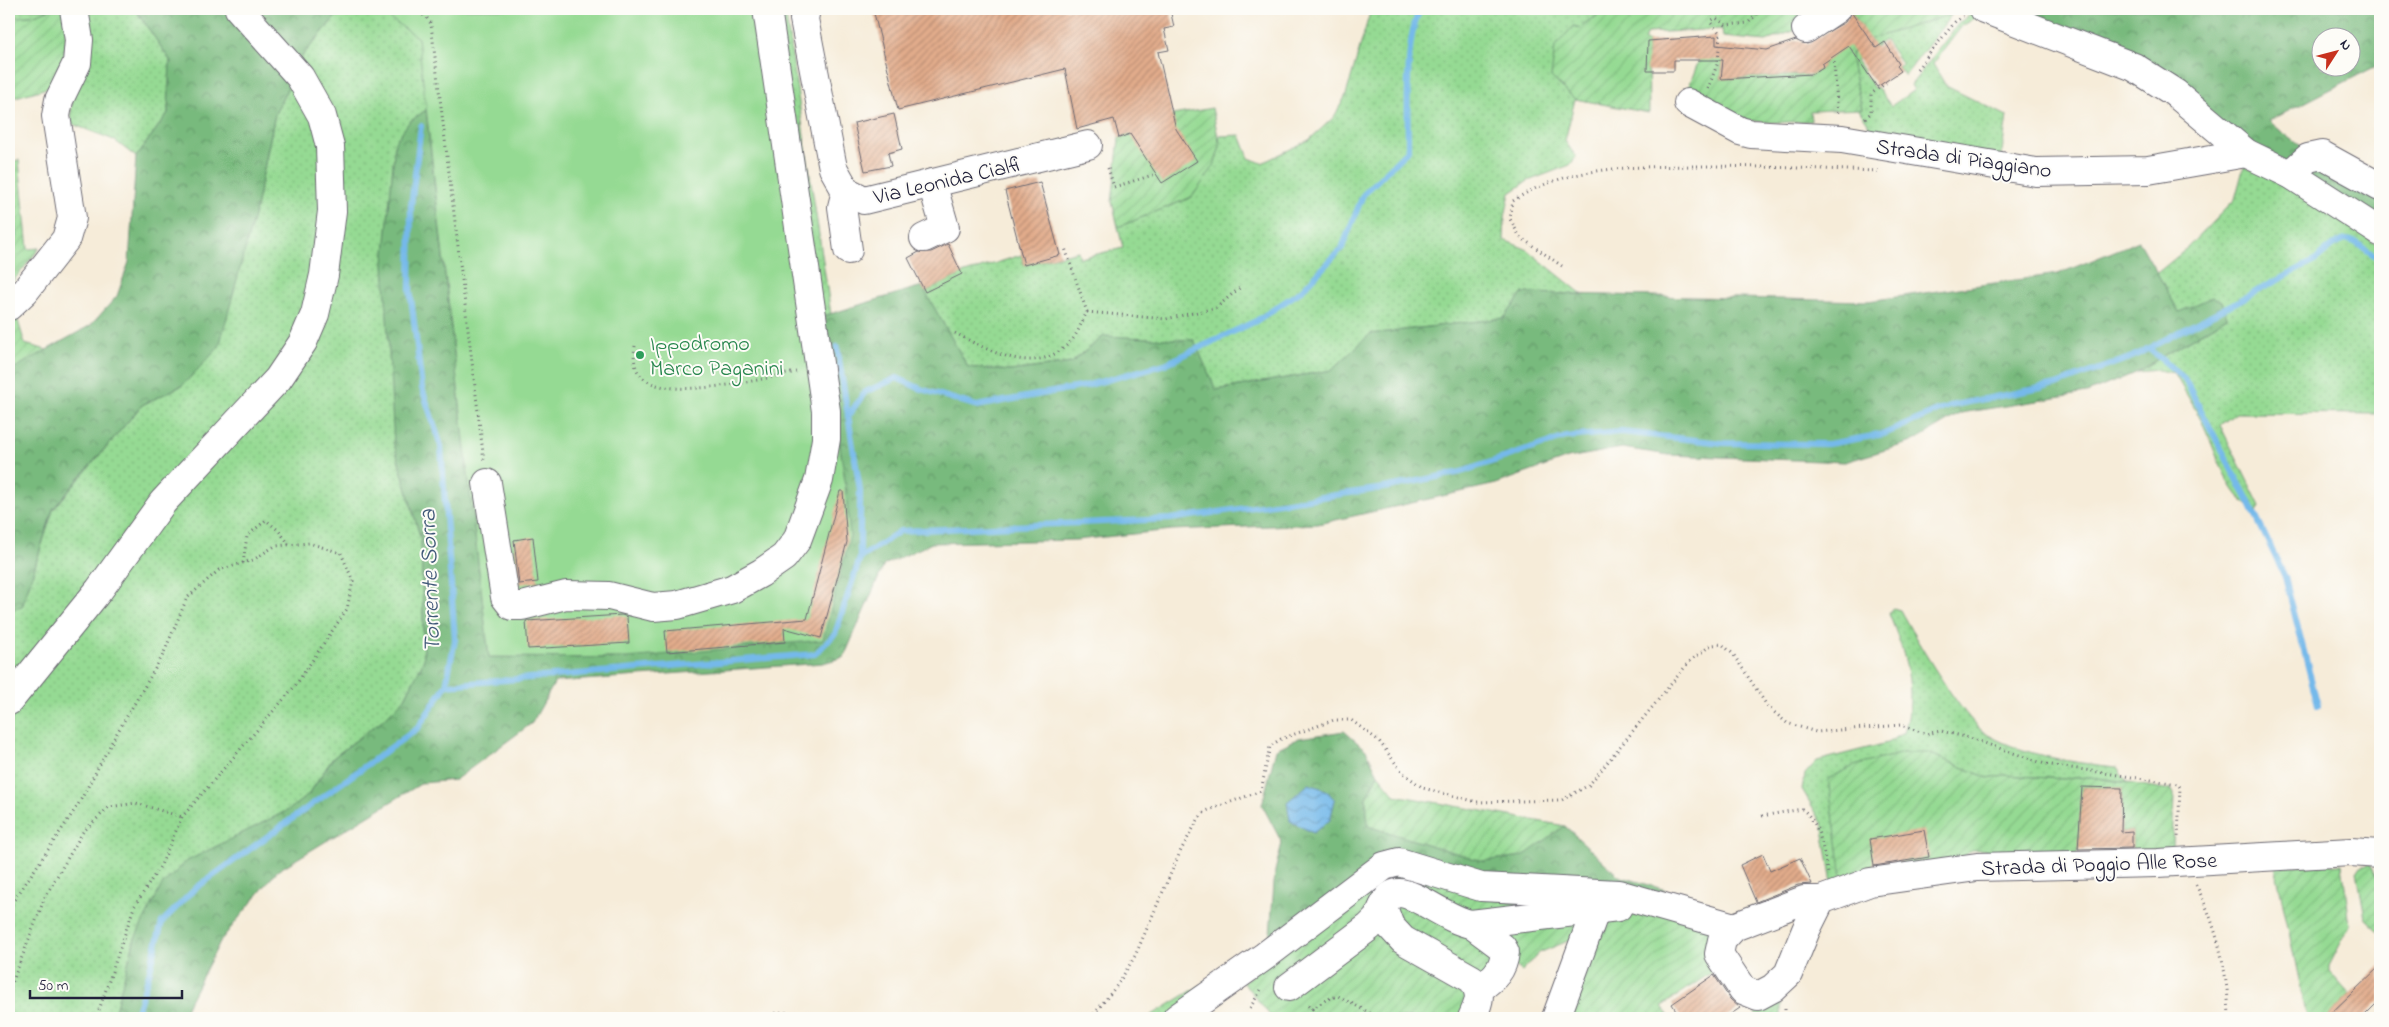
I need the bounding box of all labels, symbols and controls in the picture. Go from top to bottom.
north arrow [2312,28,2362,78]
text: N [2334,35,2357,55]
street label: Strada di Piaggiano [1874,132,2053,189]
street label: Via Leonida Cialfi [870,149,1027,215]
place label: Ippodromo Marco Paganini [650,329,783,387]
marker: Ippodromo Marco Paganini [634,349,646,361]
water label: Torrente Sorra [411,508,451,653]
street label: Strada di Poggio Alle Rose [1980,846,2218,887]
scale bar [30,967,182,999]
text: 50 m [38,975,69,997]

